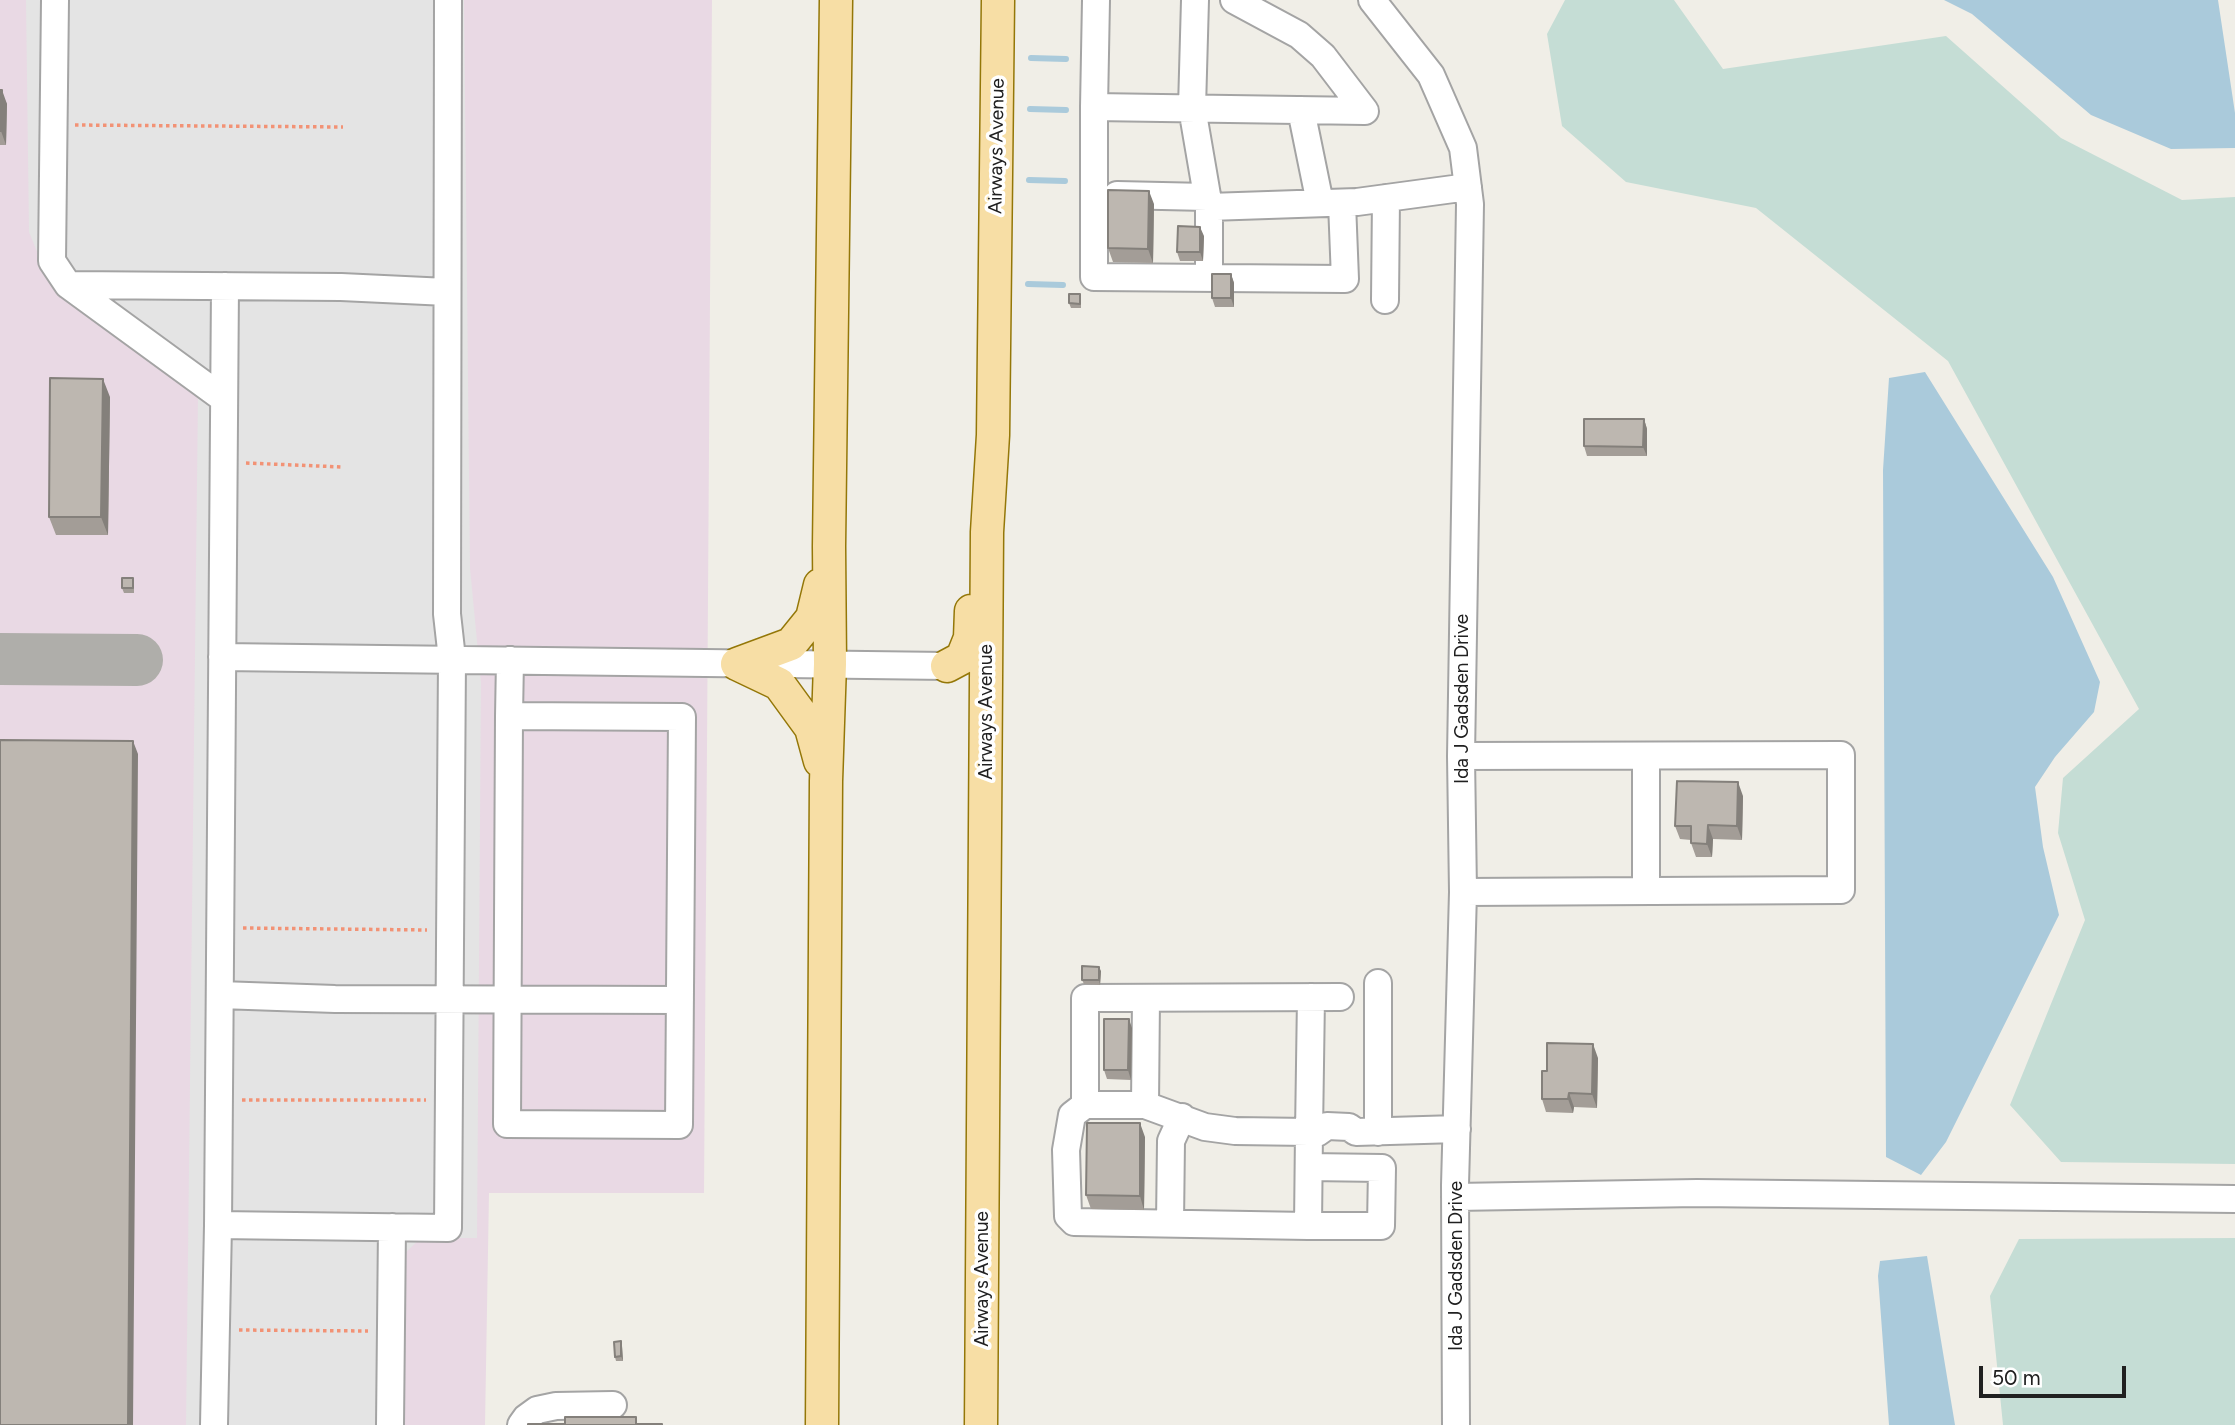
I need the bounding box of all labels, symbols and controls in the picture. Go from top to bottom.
street label: Airways Avenue [984,78,1010,214]
street label: Ida J Gadsden Drive [1451,614,1473,784]
street label: Airways Avenue [975,644,997,780]
street label: Ida J Gadsden Drive [1445,1181,1467,1351]
street label: Airways Avenue [971,1211,993,1347]
scale bar [1983,1352,2130,1396]
text: 50 m [1992,1365,2041,1390]

